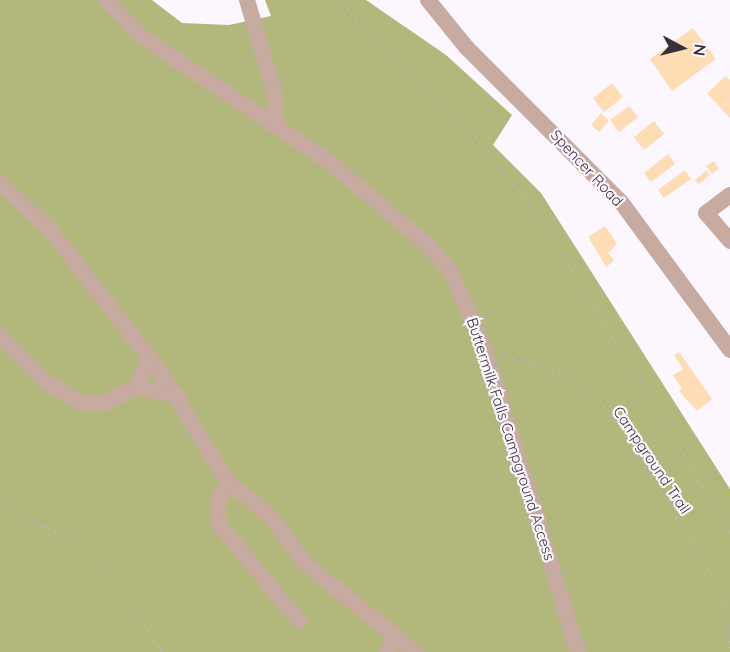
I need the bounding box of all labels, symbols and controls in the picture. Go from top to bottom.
north arrow [652,18,712,78]
text: N [689,43,711,57]
street label: Spencer Road [547,126,627,210]
street label: Buttermilk Falls Campground Access [463,315,559,563]
street label: Campground Trail [609,403,695,517]

